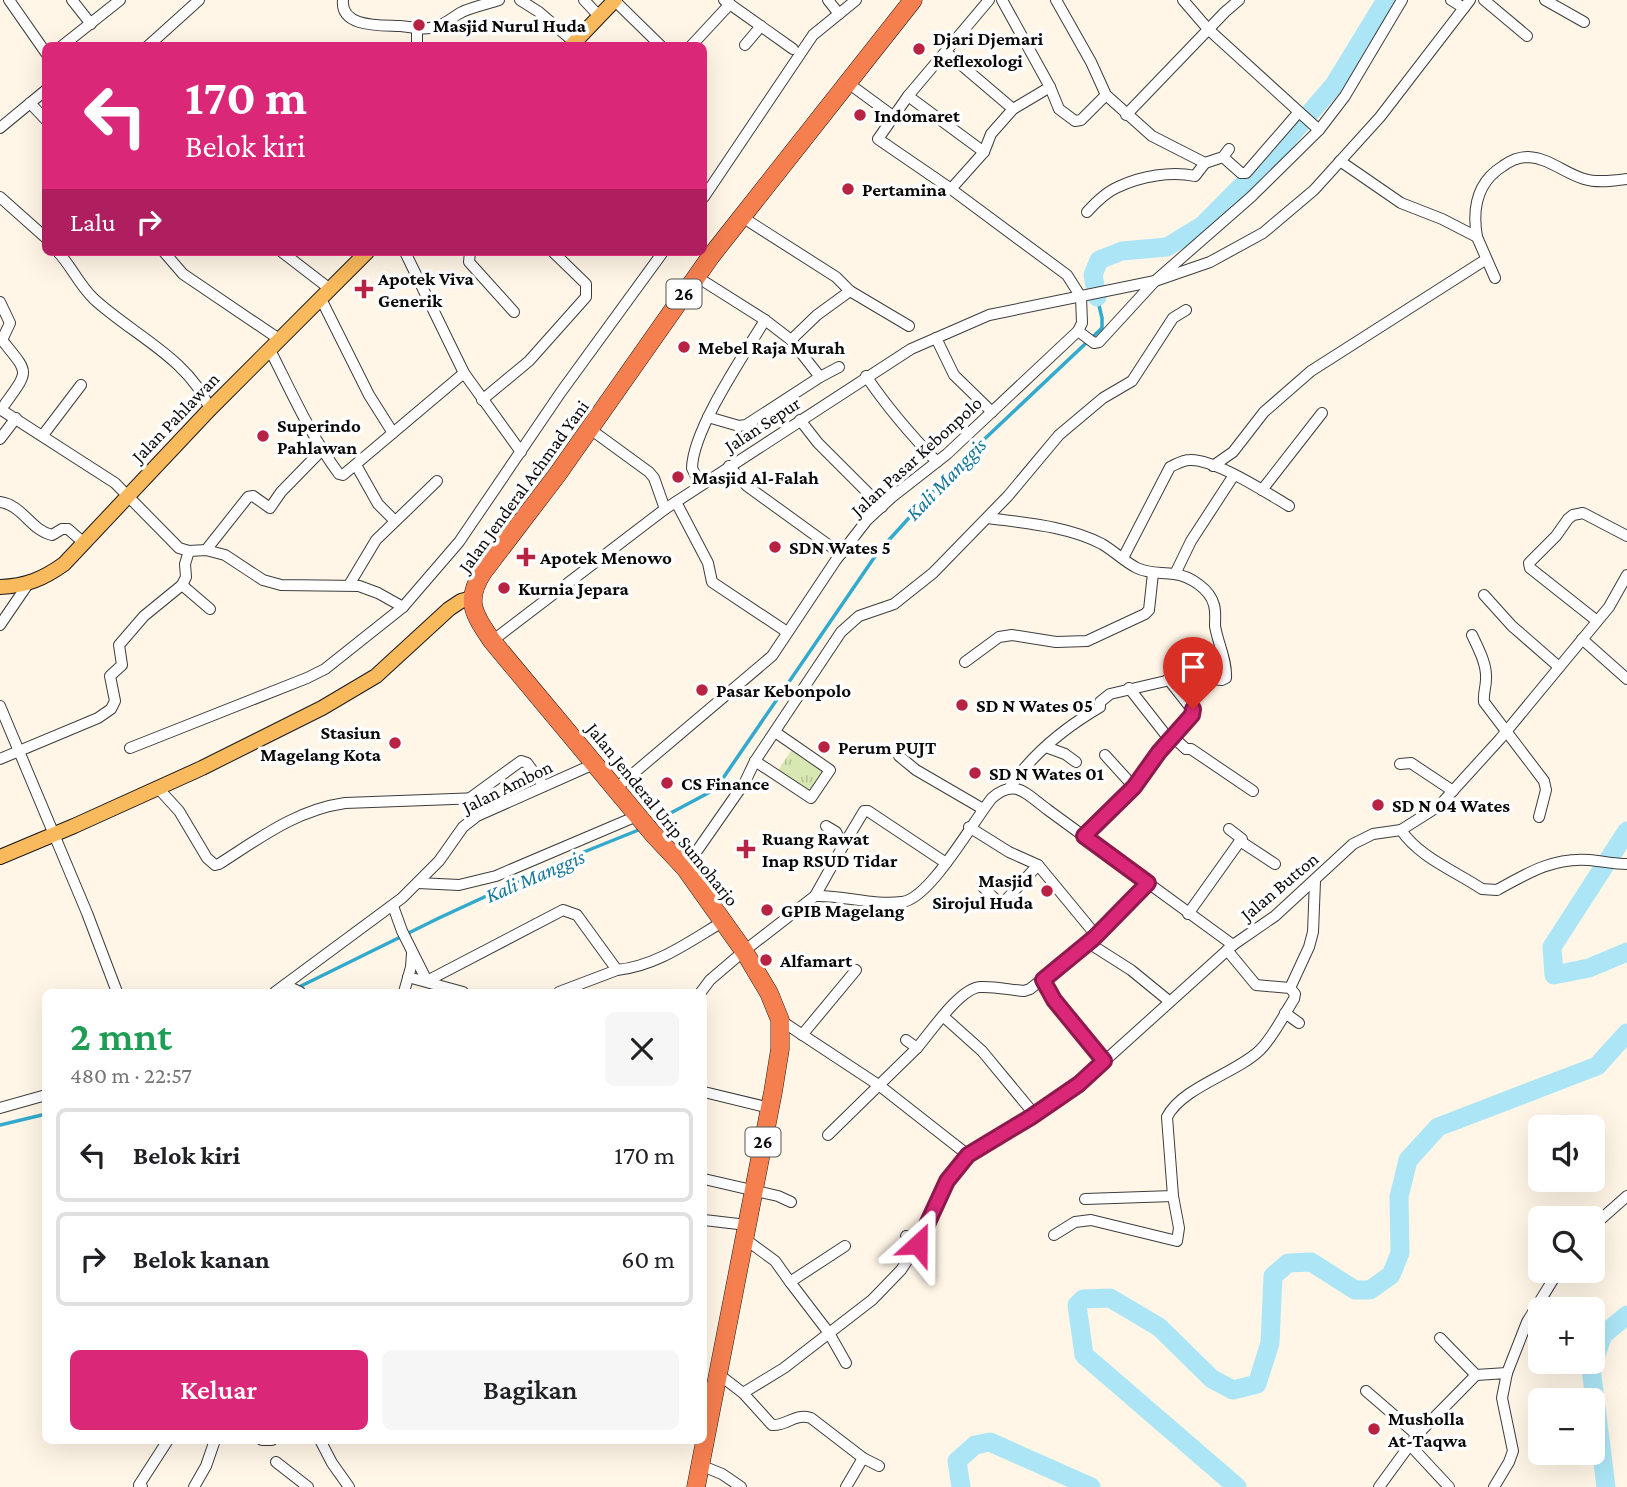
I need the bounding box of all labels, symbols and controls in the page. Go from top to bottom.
place label: Masjid Nurul Huda [433,15,587,37]
marker: Masjid Nurul Huda [411,17,427,33]
place label: Djari Djemari Reflexologi [933,28,1044,71]
marker: Djari Djemari Reflexologi [911,41,927,57]
icon: left [70,70,161,161]
text: 170 m [185,70,307,125]
place label: Indomaret [874,105,960,126]
marker: Indomaret [852,107,868,123]
text: Belok kiri [185,128,306,164]
place label: Pertamina [862,179,947,200]
marker: Pertamina [840,181,856,197]
icon: right [130,203,168,241]
text: Lalu [70,208,116,237]
place label: Apotek Viva Generik [377,268,475,311]
road number: 26 [666,280,702,308]
marker: Apotek Viva Generik [356,281,372,297]
place label: Mebel Raja Murah [698,337,845,359]
marker: Mebel Raja Murah [676,339,692,355]
street label: Jalan Pahlawan [126,368,223,468]
street label: Jalan Sepur [719,392,804,458]
street label: Jalan Pasar Kebonpolo [845,392,986,522]
street label: Jalan Jenderal Achmad Yani [453,396,593,578]
place label: Superindo Pahlawan [277,415,361,458]
marker: Superindo Pahlawan [255,428,271,444]
water label: Kali Manggis [901,432,992,525]
place label: Masjid Al-Falah [692,467,819,489]
marker: Masjid Al-Falah [670,469,686,485]
place label: SDN Wates 5 [789,537,891,558]
marker: SDN Wates 5 [767,539,783,555]
place label: Apotek Menowo [539,547,672,568]
marker: Apotek Menowo [518,549,534,565]
place label: Kurnia Jepara [518,578,629,599]
marker: Kurnia Jepara [496,580,512,596]
pin [1163,637,1223,709]
icon: arrive [1174,648,1212,686]
place label: Pasar Kebonpolo [716,680,851,701]
marker: Pasar Kebonpolo [694,682,710,698]
place label: SD N Wates 05 [976,695,1093,716]
marker: SD N Wates 05 [954,697,970,713]
street label: Jalan Jenderal Urip Sumoharjo [580,717,743,911]
place label: Stasiun Magelang Kota [260,722,382,765]
marker: Stasiun Magelang Kota [387,735,403,751]
place label: Perum PUJT [838,737,937,758]
marker: Perum PUJT [816,739,832,755]
street label: Jalan Ambon [457,756,556,818]
place label: SD N Wates 01 [989,763,1104,784]
marker: SD N Wates 01 [967,765,983,781]
place label: CS Finance [681,773,769,794]
marker: CS Finance [659,775,675,791]
place label: SD N 04 Wates [1392,795,1510,816]
marker: SD N 04 Wates [1370,797,1386,813]
place label: Ruang Rawat Inap RSUD Tidar [762,828,898,871]
marker: Ruang Rawat Inap RSUD Tidar [736,839,756,859]
water label: Kali Manggis [482,844,589,908]
street label: Jalan Button [1235,848,1322,926]
place label: Masjid Sirojul Huda [932,870,1034,914]
marker: Masjid Sirojul Huda [1039,883,1055,899]
place label: GPIB Magelang [781,900,905,921]
marker: GPIB Magelang [759,902,775,918]
place label: Alfamart [779,950,852,971]
marker: Alfamart [758,952,774,968]
text: 2 mnt [70,1012,172,1059]
button: close [605,1012,679,1086]
text: 480 m · 22:57 [70,1062,192,1088]
map controls [1528,1115,1605,1465]
button: sound [1528,1115,1605,1192]
road number: 26 [746,1128,780,1156]
icon: left [74,1136,112,1174]
text: Belok kiri [133,1141,240,1170]
text: 170 m [614,1141,675,1170]
button: search [1528,1206,1605,1283]
position arrow [881,1207,955,1281]
icon: right [74,1240,112,1278]
text: Belok kanan [133,1245,270,1274]
text: 60 m [621,1245,675,1274]
button: + [1528,1297,1605,1374]
button: Keluar [70,1350,368,1430]
button: Bagikan [382,1350,679,1430]
button: − [1528,1388,1605,1465]
place label: Musholla At-Taqwa [1387,1408,1467,1451]
marker: Musholla At-Taqwa [1366,1421,1382,1437]

